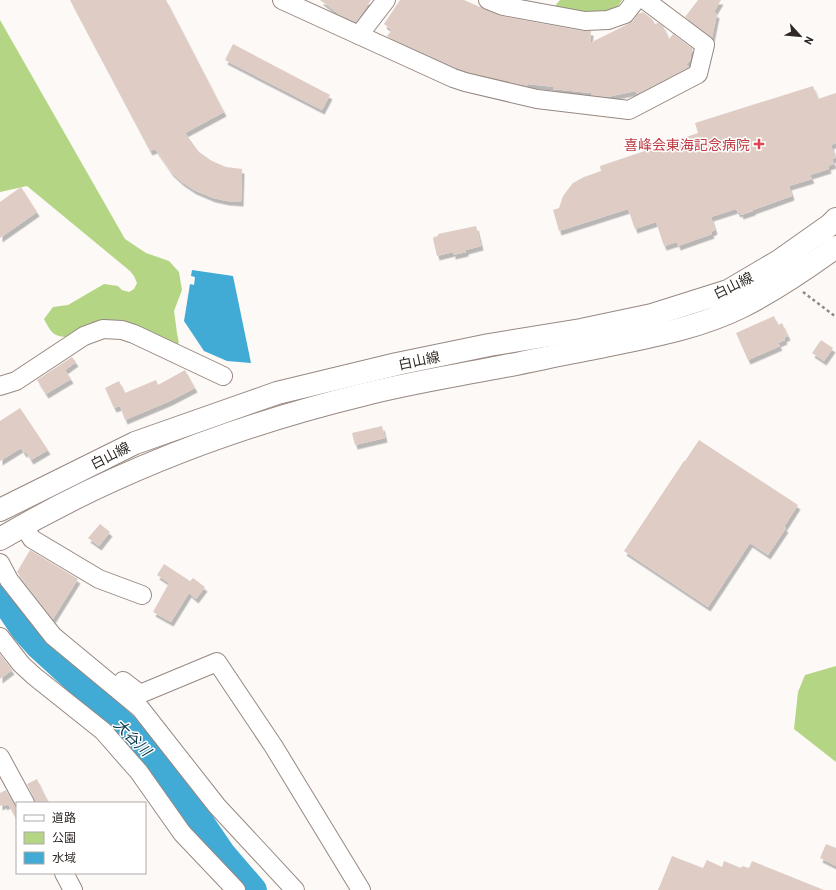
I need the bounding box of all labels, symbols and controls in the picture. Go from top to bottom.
north arrow [780,16,820,56]
text: N [802,35,817,47]
place label: 喜峰会東海記念病院 [624,136,750,153]
marker: 喜峰会東海記念病院 [753,138,765,150]
street label: 白山線 [710,268,756,302]
street label: 白山線 [397,347,441,373]
street label: 白山線 [87,438,133,472]
water label: 大谷川 [111,715,157,761]
legend [16,802,146,874]
text: 道路 [52,810,76,824]
text: 公園 [52,830,76,844]
text: 水域 [52,850,76,864]

